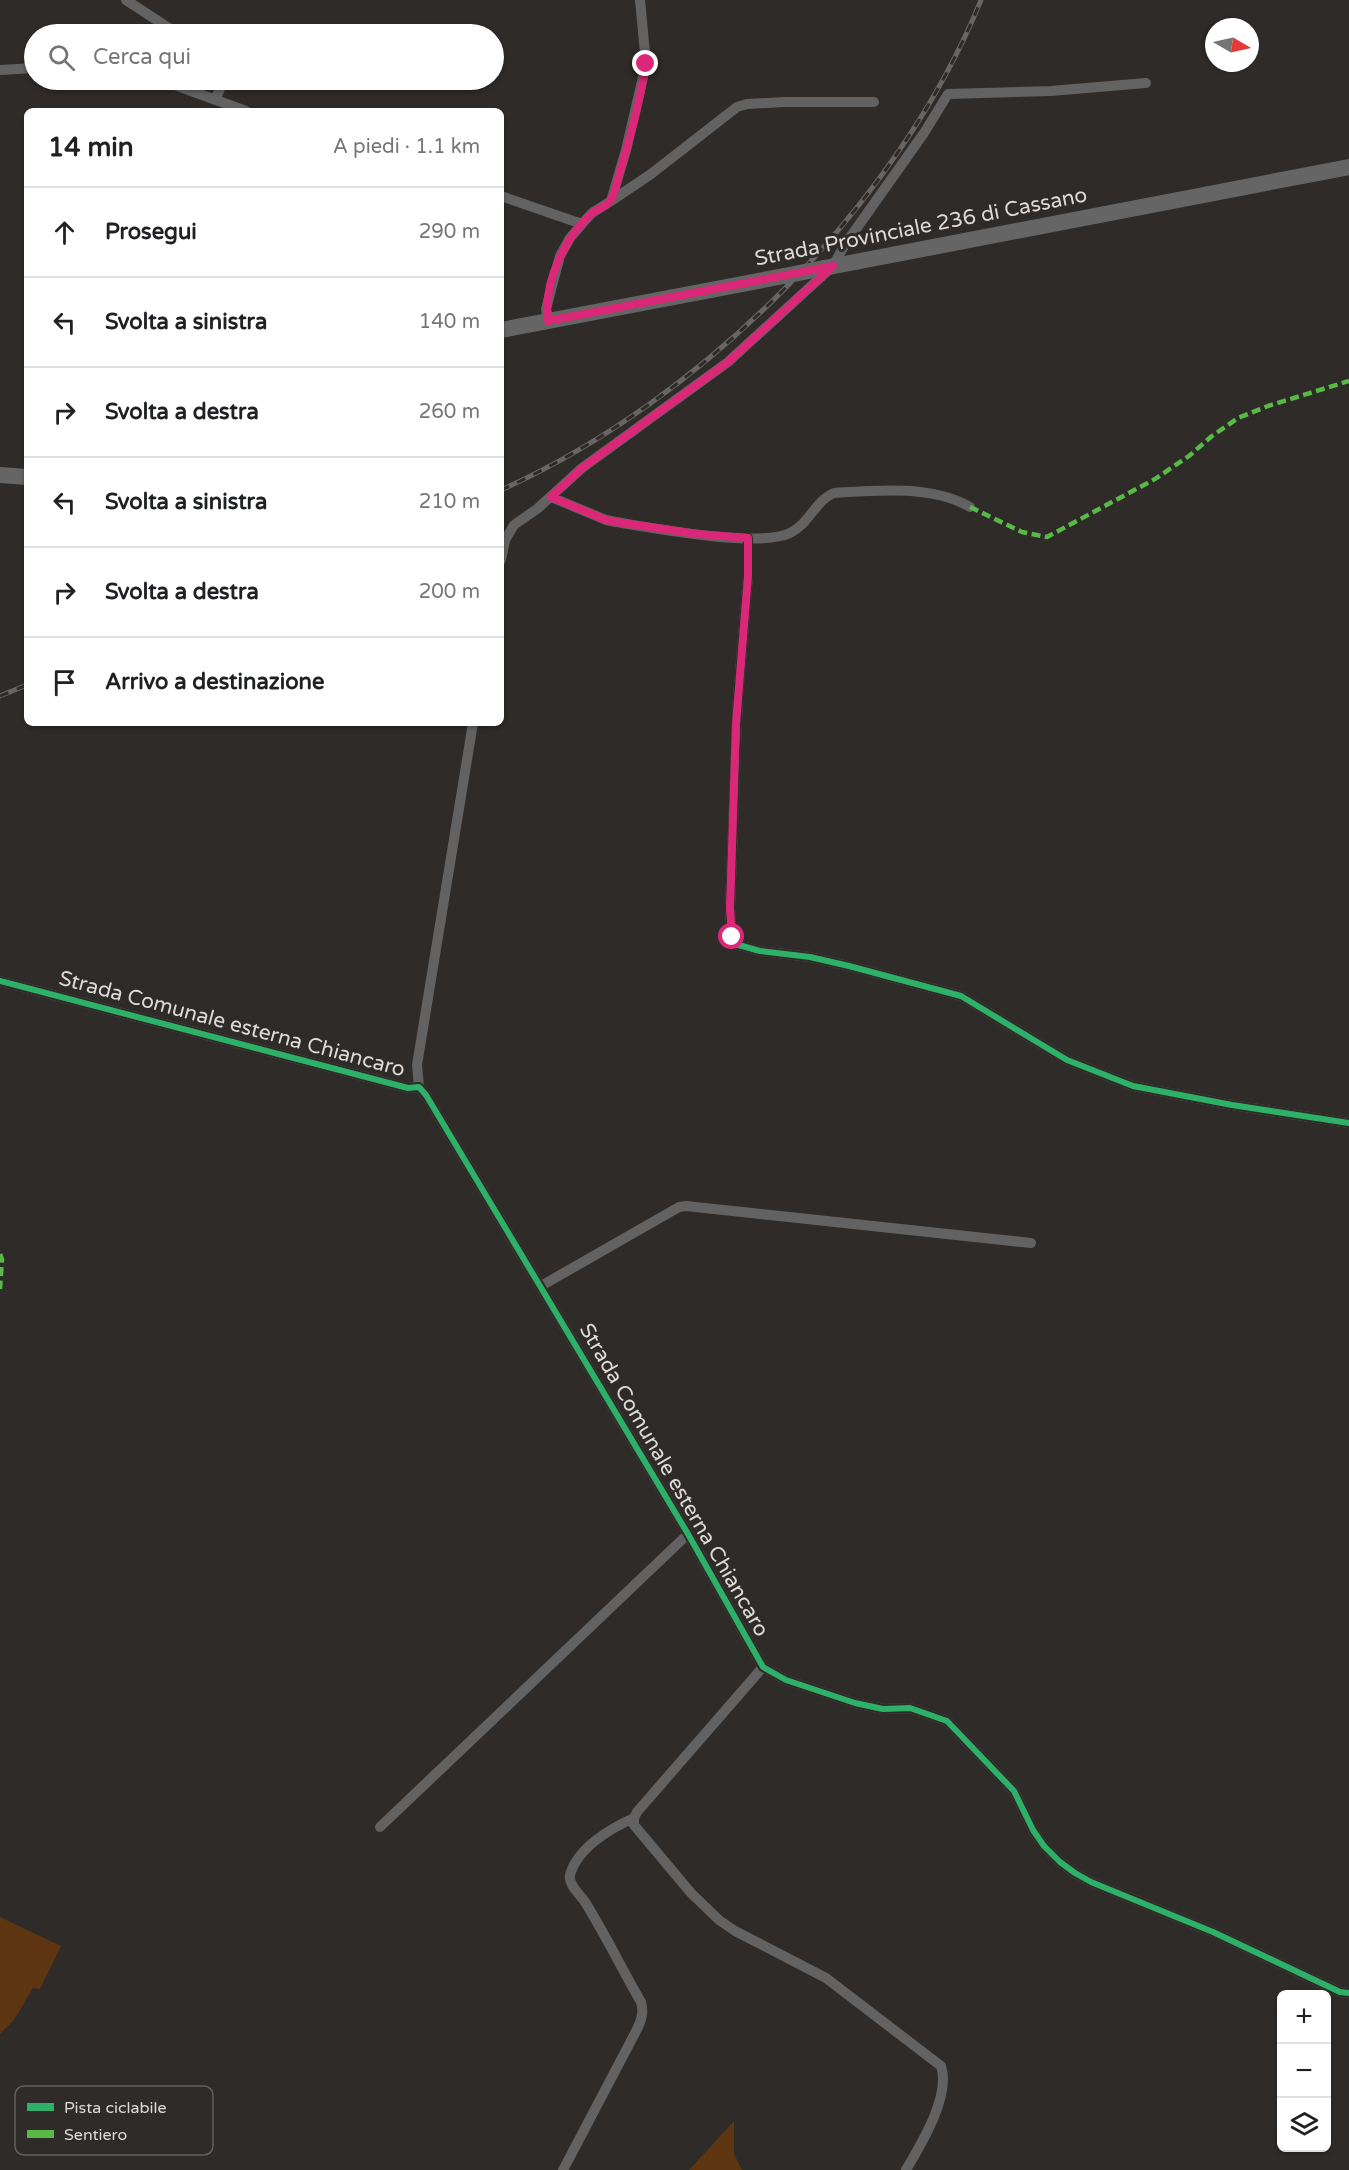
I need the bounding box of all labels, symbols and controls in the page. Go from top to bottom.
north arrow [1205,18,1259,72]
search box [24,24,504,90]
icon: search [45,41,78,74]
text: Cerca qui [93,44,191,70]
route end [632,50,658,76]
text: 14 min [48,132,134,163]
text: A piedi · 1.1 km [333,135,480,159]
street label: Strada Provinciale 236 di Cassano [753,182,1089,272]
icon: ahead [48,216,81,249]
text: Prosegui [105,219,197,245]
text: 290 m [419,220,480,244]
icon: left [48,306,81,339]
text: Svolta a sinistra [105,309,267,335]
text: 140 m [419,310,480,334]
icon: right [48,396,81,429]
text: Svolta a destra [105,399,259,425]
text: 260 m [419,400,480,424]
icon: left [48,486,81,519]
text: Svolta a sinistra [105,489,267,515]
text: 210 m [419,490,480,514]
icon: right [48,576,81,609]
text: Svolta a destra [105,579,259,605]
text: 200 m [419,580,480,604]
icon: arrive [48,666,81,699]
text: Arrivo a destinazione [105,669,324,695]
route start [718,923,744,949]
street label: Strada Comunale esterna Chiancaro [56,966,408,1082]
street label: Strada Comunale esterna Chiancaro [574,1319,774,1641]
map controls [1277,1990,1331,2152]
button: + [1277,1990,1331,2044]
button: − [1277,2044,1331,2098]
legend [15,2086,213,2155]
text: Pista ciclabile [64,2098,167,2118]
button: layers [1277,2098,1331,2152]
text: Sentiero [64,2125,127,2145]

